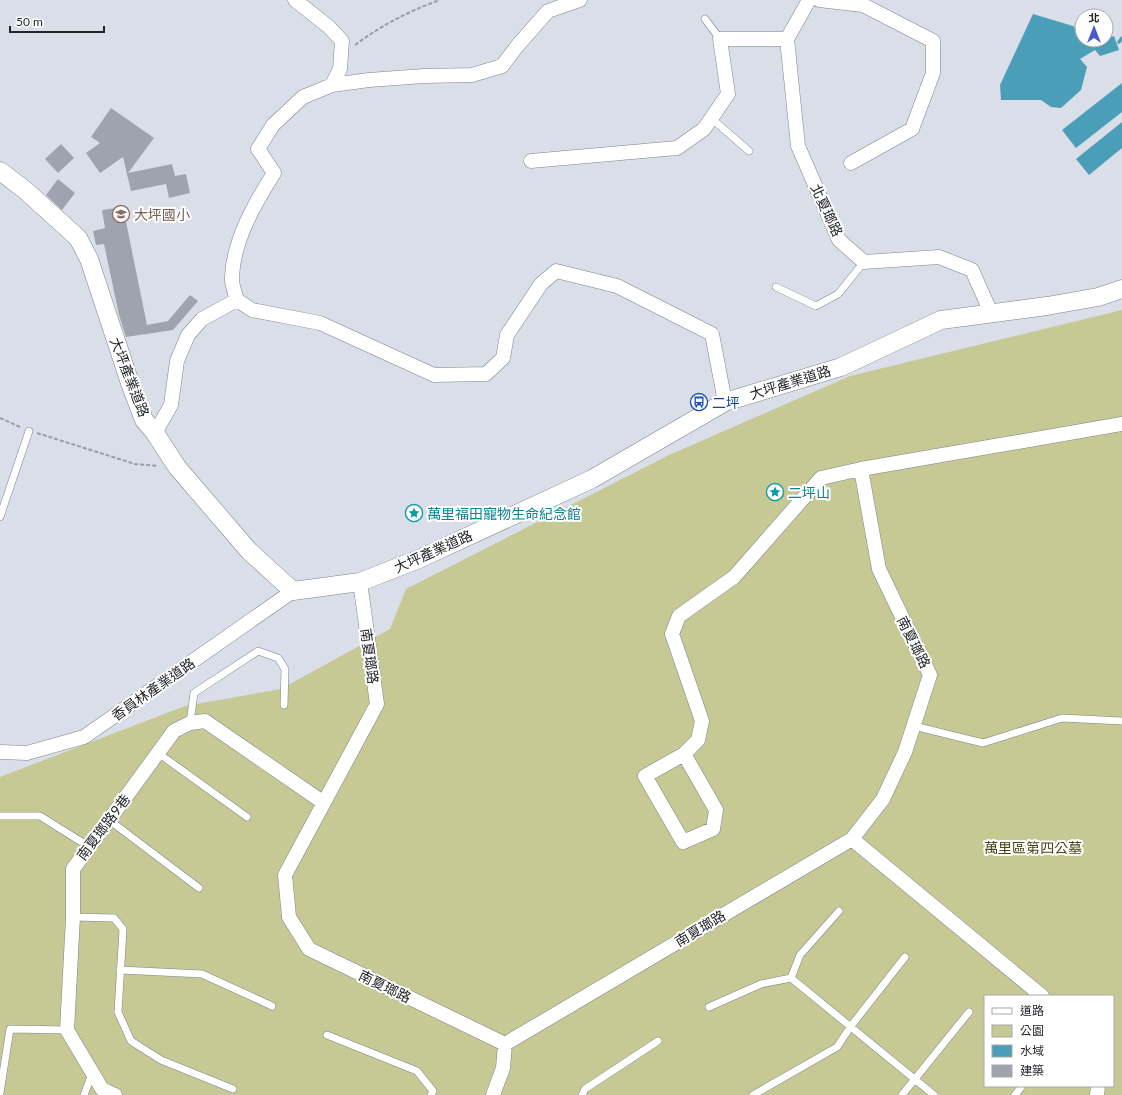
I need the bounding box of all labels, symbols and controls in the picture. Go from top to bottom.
scale bar [10,8,104,34]
north arrow [1074,8,1114,48]
text: 北 [1089,11,1100,24]
text: 50 m [16,14,43,29]
street label: 北夏瑯路 [807,181,847,239]
school or university icon: 大坪國小 [111,204,131,224]
place label: 大坪國小 [134,206,190,223]
street label: 大坪產業道路 [107,335,153,419]
street label: 大坪產業道路 [747,362,833,402]
bus stop icon: 二坪 [689,392,709,412]
place label: 二坪 [712,394,740,411]
place icon: 二坪山 [765,482,785,502]
place label: 二坪山 [788,484,830,501]
place icon: 萬里福田寵物生命紀念館 [404,503,424,523]
place label: 萬里福田寵物生命紀念館 [427,505,581,522]
street label: 大坪產業道路 [391,526,475,576]
street label: 南夏瑯路 [894,613,934,671]
street label: 南夏瑯路 [358,627,382,685]
street label: 香員林產業道路 [108,654,198,724]
street label: 南夏瑯路9巷 [73,791,133,863]
park label: 萬里區第四公墓 [984,839,1082,856]
street label: 南夏瑯路 [672,906,728,950]
street label: 南夏瑯路 [356,966,414,1006]
legend [984,995,1114,1087]
text: 道路 [1020,1003,1044,1018]
text: 公園 [1020,1023,1044,1038]
text: 水域 [1020,1043,1044,1058]
text: 建築 [1020,1063,1044,1078]

